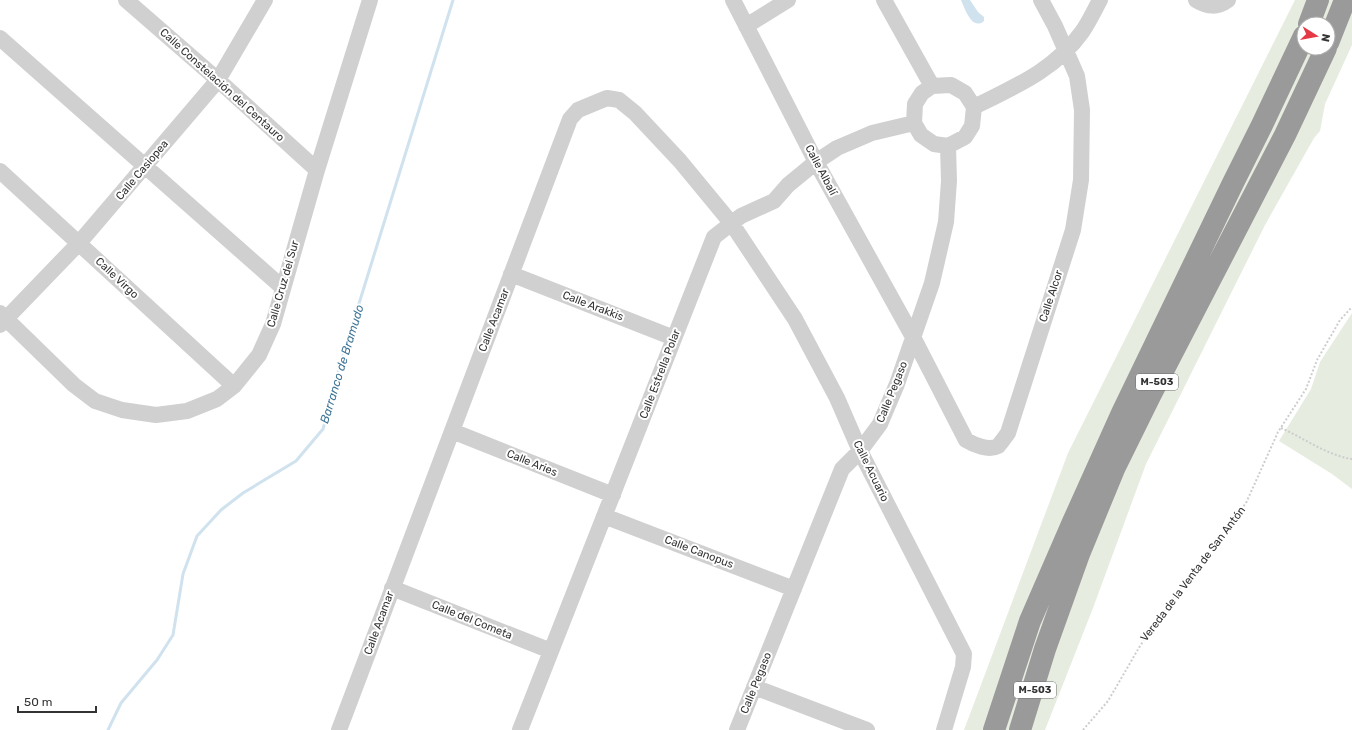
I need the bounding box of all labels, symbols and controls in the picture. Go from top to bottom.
north arrow [1296,16,1336,56]
street label: Calle Constelación del Centauro [157,26,287,144]
text: N [1318,33,1332,43]
street label: Calle Casiopea [113,137,171,203]
street label: Calle Albalí [802,143,840,199]
street label: Calle Cruz del Sur [264,238,302,329]
street label: Calle Virgo [93,255,141,301]
street label: Calle Alcor [1036,268,1066,324]
street label: Calle Acamar [476,286,512,354]
street label: Calle Arakkis [561,288,626,324]
water label: Barranco de Bramudo [317,303,367,425]
street label: Calle Estrella Polar [637,327,683,421]
street label: Calle Pegaso [874,359,910,425]
road number: M-503 [1136,374,1178,390]
street label: Calle Acuario [851,438,891,504]
street label: Calle Aries [505,447,559,479]
street label: Vereda de la Venta de San Antón [1138,504,1248,644]
street label: Calle Canopus [663,533,736,571]
street label: Calle Acamar [361,589,397,657]
street label: Calle del Cometa [430,598,514,642]
street label: Calle Pegaso [738,650,774,716]
road number: M-503 [1014,682,1056,698]
scale bar [18,688,96,714]
text: 50 m [24,695,52,709]

